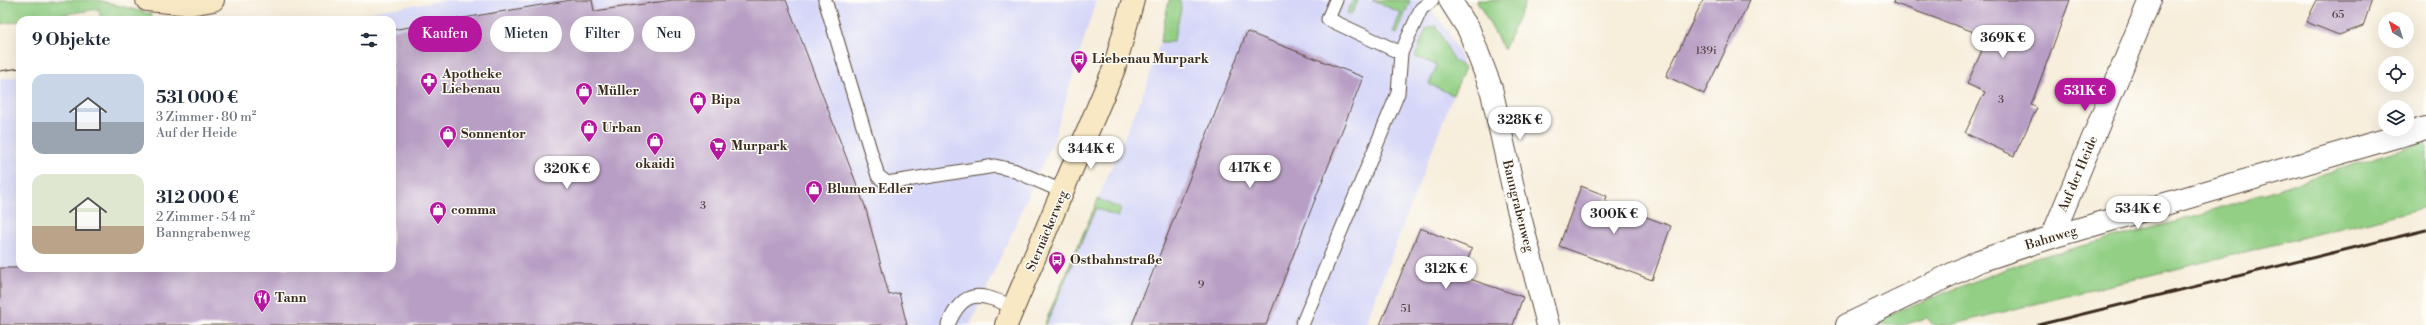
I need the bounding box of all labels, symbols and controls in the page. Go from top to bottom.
house number: 65 [2332,8,2344,22]
north arrow [2378,12,2414,48]
map controls [2378,12,2414,136]
chip: Kaufen [408,16,482,52]
chip: Mieten [490,16,562,52]
chip: Filter [570,16,634,52]
chip: Neu [642,16,695,52]
pin: 369K € [1970,25,2036,59]
text: 9 Objekte [32,29,110,51]
icon: filters [358,29,380,51]
text: 369K € [1980,30,2026,46]
house number: 139i [1695,44,1717,58]
bus stop icon: Liebenau Murpark [1069,49,1089,74]
place label: Liebenau Murpark [1092,51,1210,67]
button: locate [2378,56,2414,92]
place label: Apotheke Liebenau [441,66,502,97]
pharmacy icon: Apotheke Liebenau [419,71,439,96]
pin: 531K € [2052,78,2118,112]
shop icon: Müller [574,81,594,106]
place label: Müller [597,83,640,99]
text: 531K € [2064,83,2106,99]
text: 531 000 € [156,87,238,109]
icon: home [64,90,112,138]
shop icon: Bipa [688,90,708,115]
place label: Bipa [711,92,741,108]
house number: 3 [1998,93,2004,107]
button: layers [2378,100,2414,136]
pin: 328K € [1487,107,1553,141]
text: 3 Zimmer · 80 m² [156,109,256,125]
text: 328K € [1497,112,1543,128]
shop icon: Urban [579,118,599,143]
place label: Urban [602,120,641,136]
shop icon: Sonnentor [438,124,458,149]
text: Auf der Heide [156,125,237,141]
place label: Sonnentor [461,126,526,142]
shop icon: okaidi [645,131,665,156]
street label: Auf der Heide [2054,133,2101,215]
supermarket icon: Murpark [708,136,728,161]
pin: 344K € [1058,136,1124,170]
place label: Murpark [731,138,788,154]
text: 344K € [1068,141,1114,157]
pin: 417K € [1217,155,1283,189]
pin: 320K € [534,156,600,190]
place label: okaidi [635,156,675,172]
street label: Banngrabenweg [1499,157,1537,254]
text: 417K € [1229,160,1271,176]
text: 320K € [544,161,590,177]
shop icon: Blumen Edler [804,179,824,204]
place label: Blumen Edler [827,181,913,197]
text: 312 000 € [156,187,239,209]
street label: Sternäckerweg [1023,188,1071,274]
icon: home [64,190,112,238]
pin: 534K € [2105,196,2171,230]
house number: 3 [700,199,706,213]
shop icon: comma [428,200,448,225]
pin: 300K € [1581,201,1647,235]
text: 534K € [2115,201,2161,217]
place label: comma [451,202,497,218]
text: 300K € [1590,206,1638,222]
text: 2 Zimmer · 54 m² [156,209,255,225]
street label: Bahnweg [2022,222,2079,254]
text: Banngrabenweg [156,225,250,241]
bus stop icon: Ostbahnstraße [1047,250,1067,275]
place label: Ostbahnstraße [1070,252,1162,268]
pin: 312K € [1413,256,1479,290]
text: 312K € [1424,261,1468,277]
house number: 9 [1198,278,1205,292]
restaurant icon: Tann [252,288,272,313]
place label: Tann [275,290,306,306]
house number: 51 [1401,302,1412,316]

